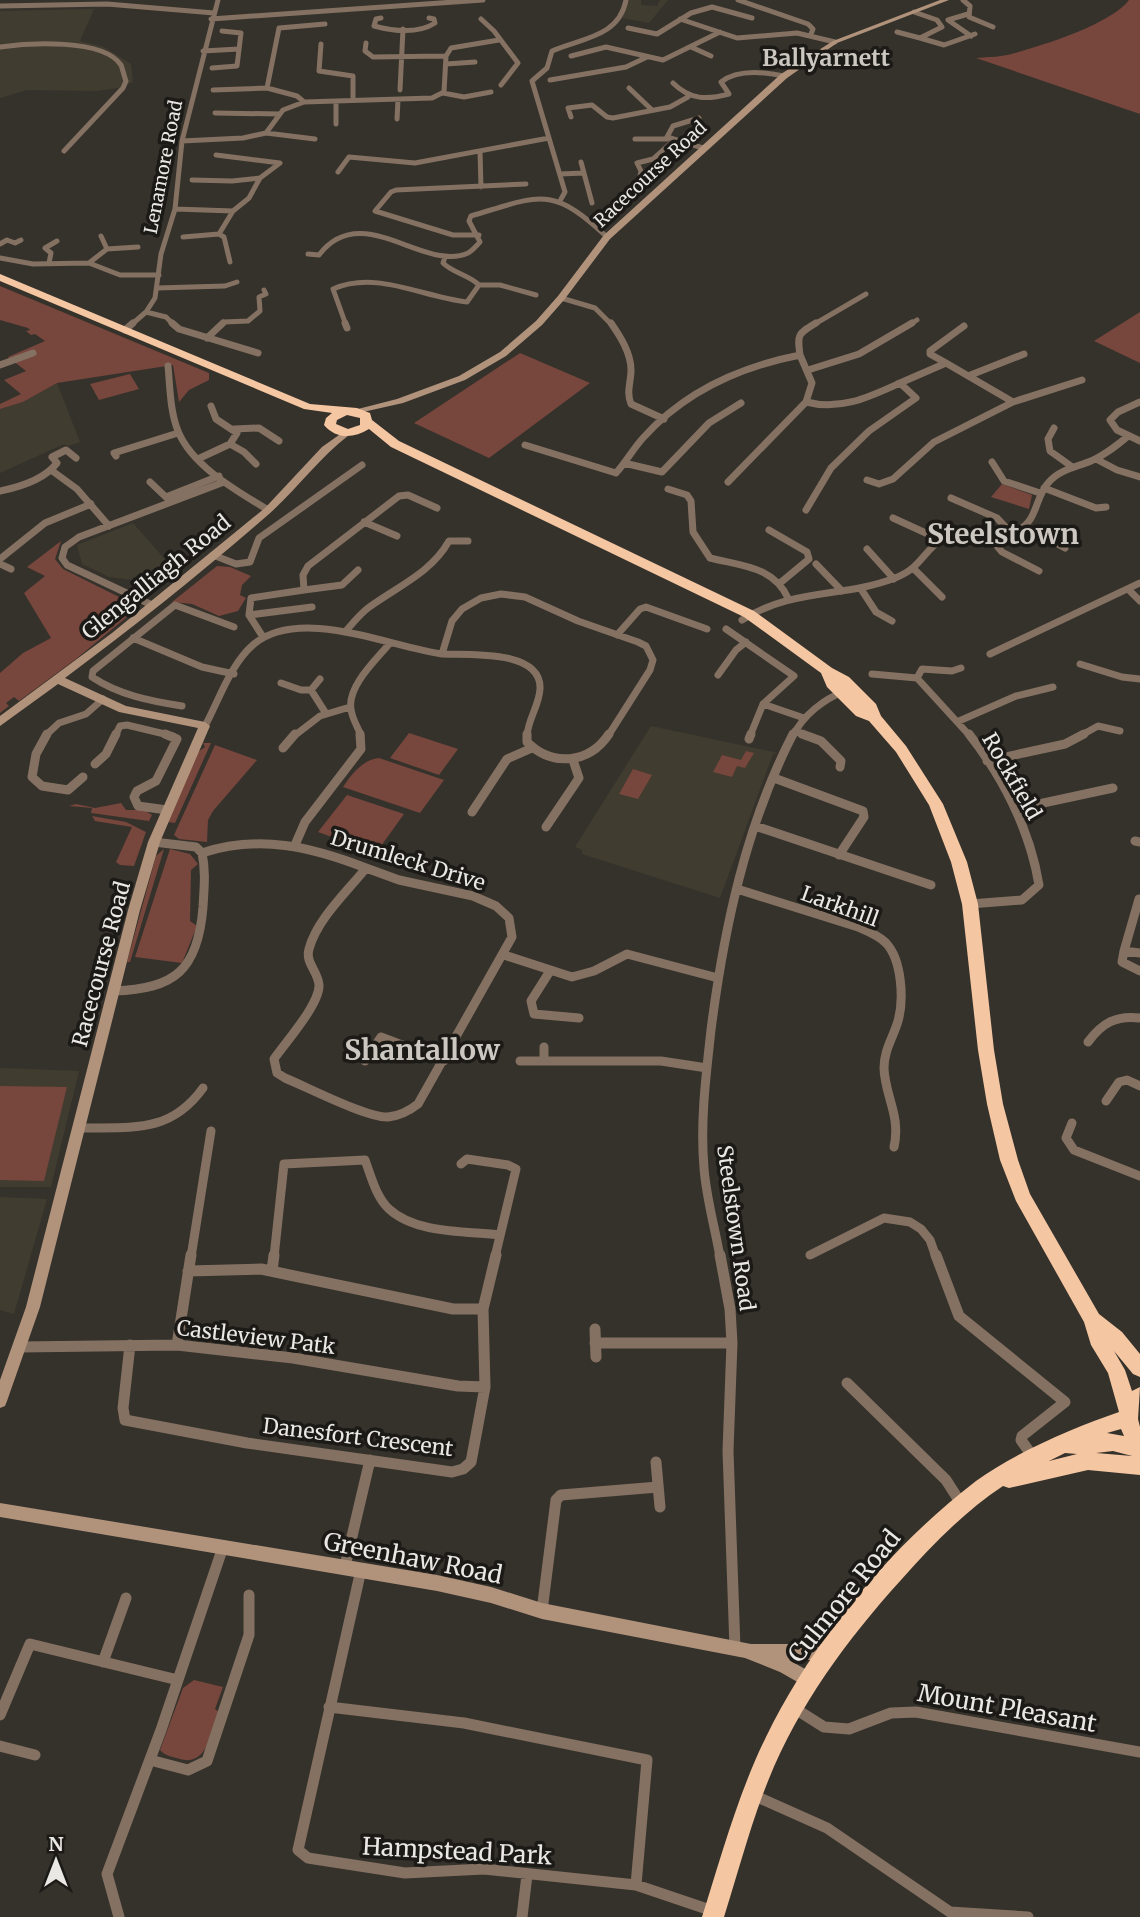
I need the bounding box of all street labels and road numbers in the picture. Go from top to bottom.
street label: Lenamore Road [139,98,187,236]
street label: Racecourse Road [589,116,711,232]
street label: Glengalliagh Road [76,509,236,645]
street label: Rockfield [976,728,1048,825]
street label: Drumleck Drive [327,824,489,896]
street label: Racecourse Road [66,878,136,1050]
street label: Larkhill [797,880,883,933]
street label: Steelstown Road [711,1143,761,1313]
street label: Castleview Patk [175,1314,338,1360]
street label: Danesfort Crescent [261,1412,455,1462]
street label: Culmore Road [781,1523,907,1669]
street label: Greenhaw Road [321,1525,505,1591]
street label: Mount Pleasant [915,1677,1099,1739]
street label: Hampstead Park [361,1831,553,1871]

